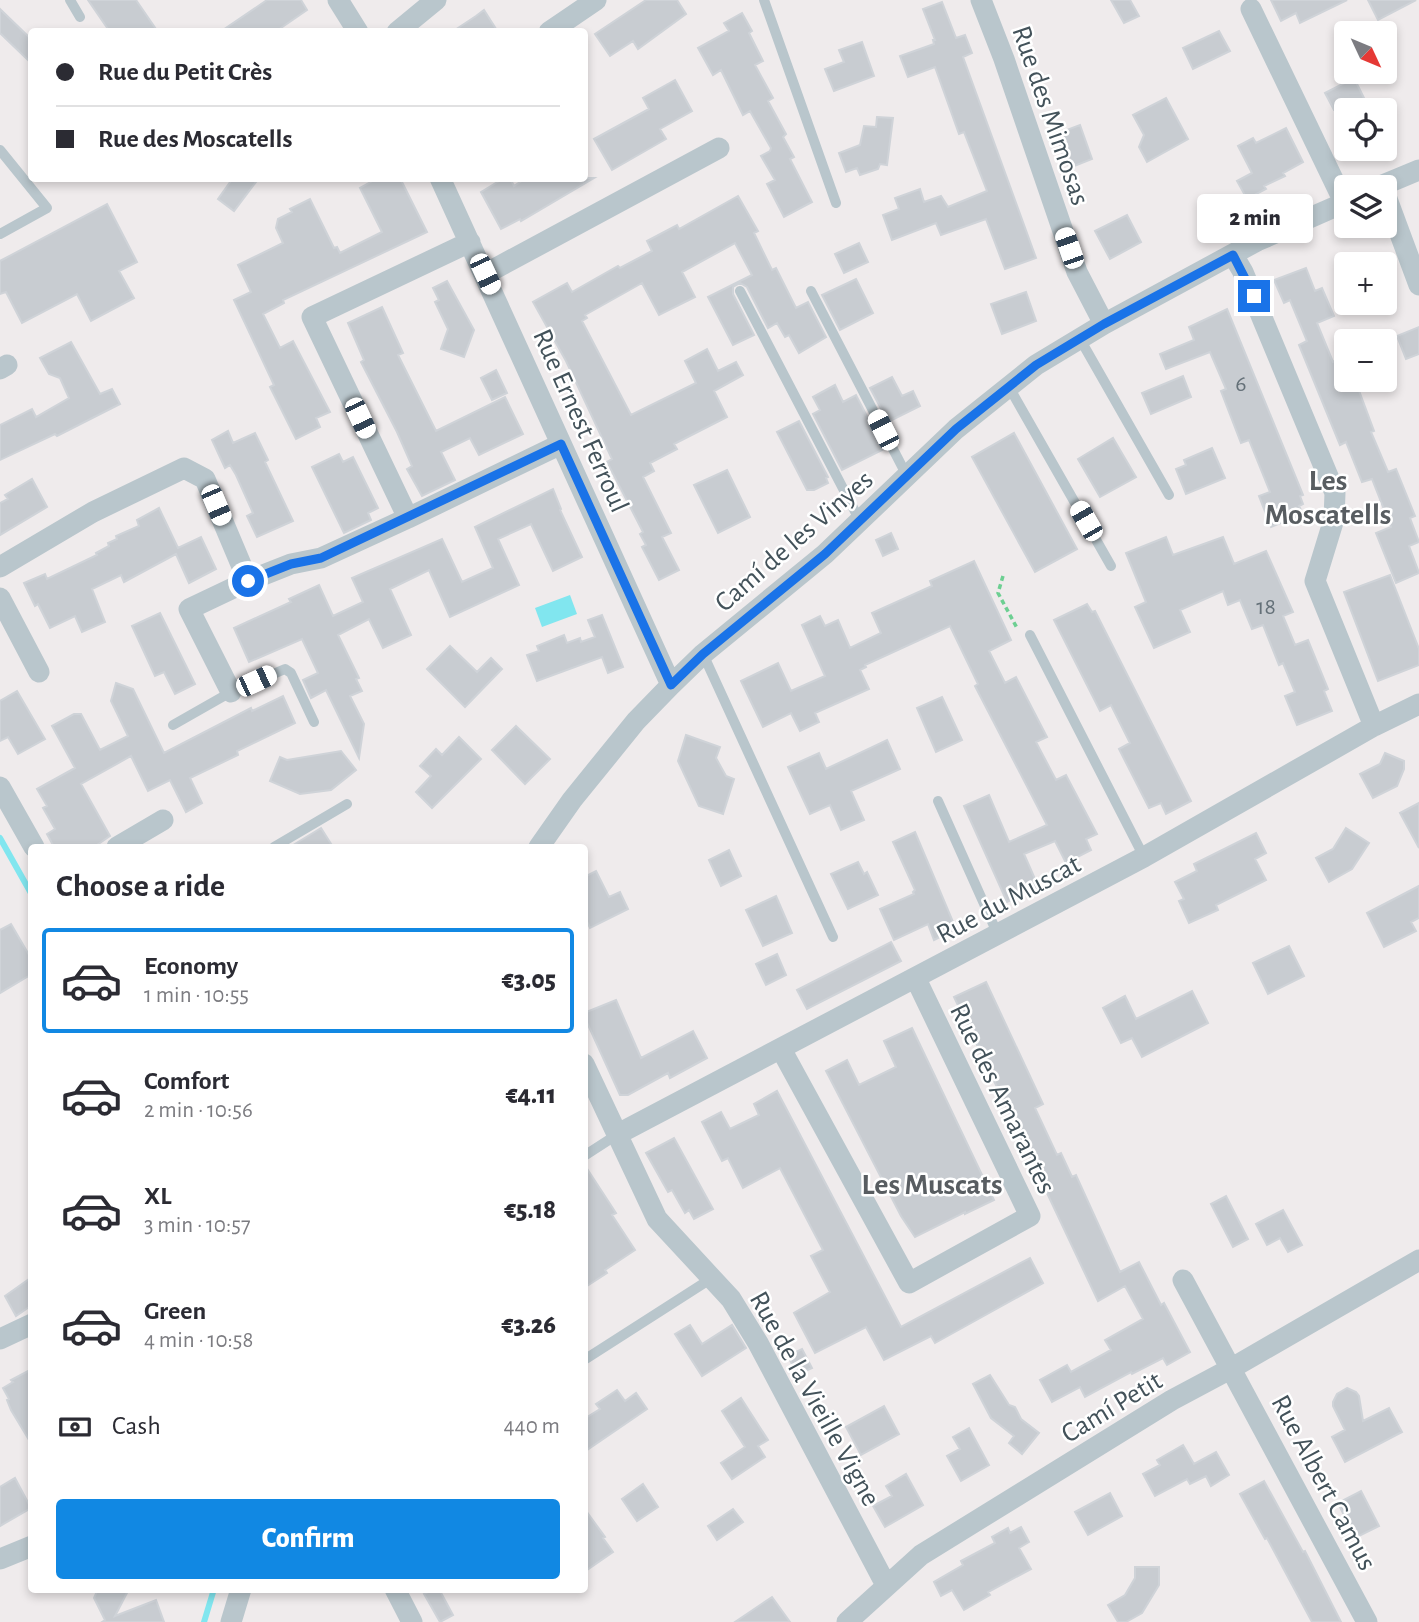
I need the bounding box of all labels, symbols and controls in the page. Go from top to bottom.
north arrow [1334,21,1396,84]
map controls [1334,21,1397,392]
street label: Rue des Mimosas [1006,22,1094,209]
text: Rue du Petit Crès [98,59,272,85]
button: locate [1334,98,1397,161]
text: Rue des Moscatells [98,126,292,152]
button: layers [1334,175,1397,238]
callout: 2 min [1196,194,1312,244]
text: 2 min [1229,207,1281,230]
car [1053,225,1086,271]
car [467,251,504,297]
button: + [1334,252,1397,315]
route end [1238,280,1270,312]
street label: Rue Ernest Ferroul [527,325,633,517]
button: − [1334,329,1397,392]
house number: 6 [1235,372,1247,396]
car [342,395,379,441]
car [865,407,902,453]
street label: Camí de les Vinyes [710,466,879,617]
district label: Les Moscatells [1265,466,1391,530]
car [199,482,234,528]
car [1067,498,1106,544]
route start [232,565,264,597]
house number: 18 [1256,595,1276,619]
car [233,663,280,699]
street label: Rue du Muscat [932,850,1086,949]
text: Choose a ride [56,870,225,902]
icon: car [60,949,123,1012]
text: Economy [144,953,238,979]
text: €3.05 [502,967,556,993]
text: 1 min · 10:55 [144,984,249,1007]
street label: Rue des Amarantes [944,999,1060,1198]
icon: car [60,1064,123,1127]
text: Comfort [144,1068,229,1094]
text: €4.11 [506,1082,556,1108]
text: 2 min · 10:56 [144,1099,253,1122]
district label: Les Muscats [862,1170,1002,1200]
icon: car [60,1179,123,1242]
text: XL [144,1183,171,1209]
text: €5.18 [504,1197,556,1223]
text: 3 min · 10:57 [144,1214,251,1237]
street label: Rue de la Vieille Vigne [744,1287,885,1511]
icon: car [60,1294,123,1357]
text: Green [144,1298,206,1324]
text: €3.26 [502,1312,556,1338]
text: 4 min · 10:58 [144,1329,253,1352]
street label: Camí Petit [1057,1367,1167,1449]
street label: Rue Albert Camus [1265,1391,1381,1575]
icon: cash [56,1408,94,1446]
text: Cash [112,1413,161,1439]
text: 440 m [504,1415,560,1438]
button: Confirm [56,1499,560,1579]

